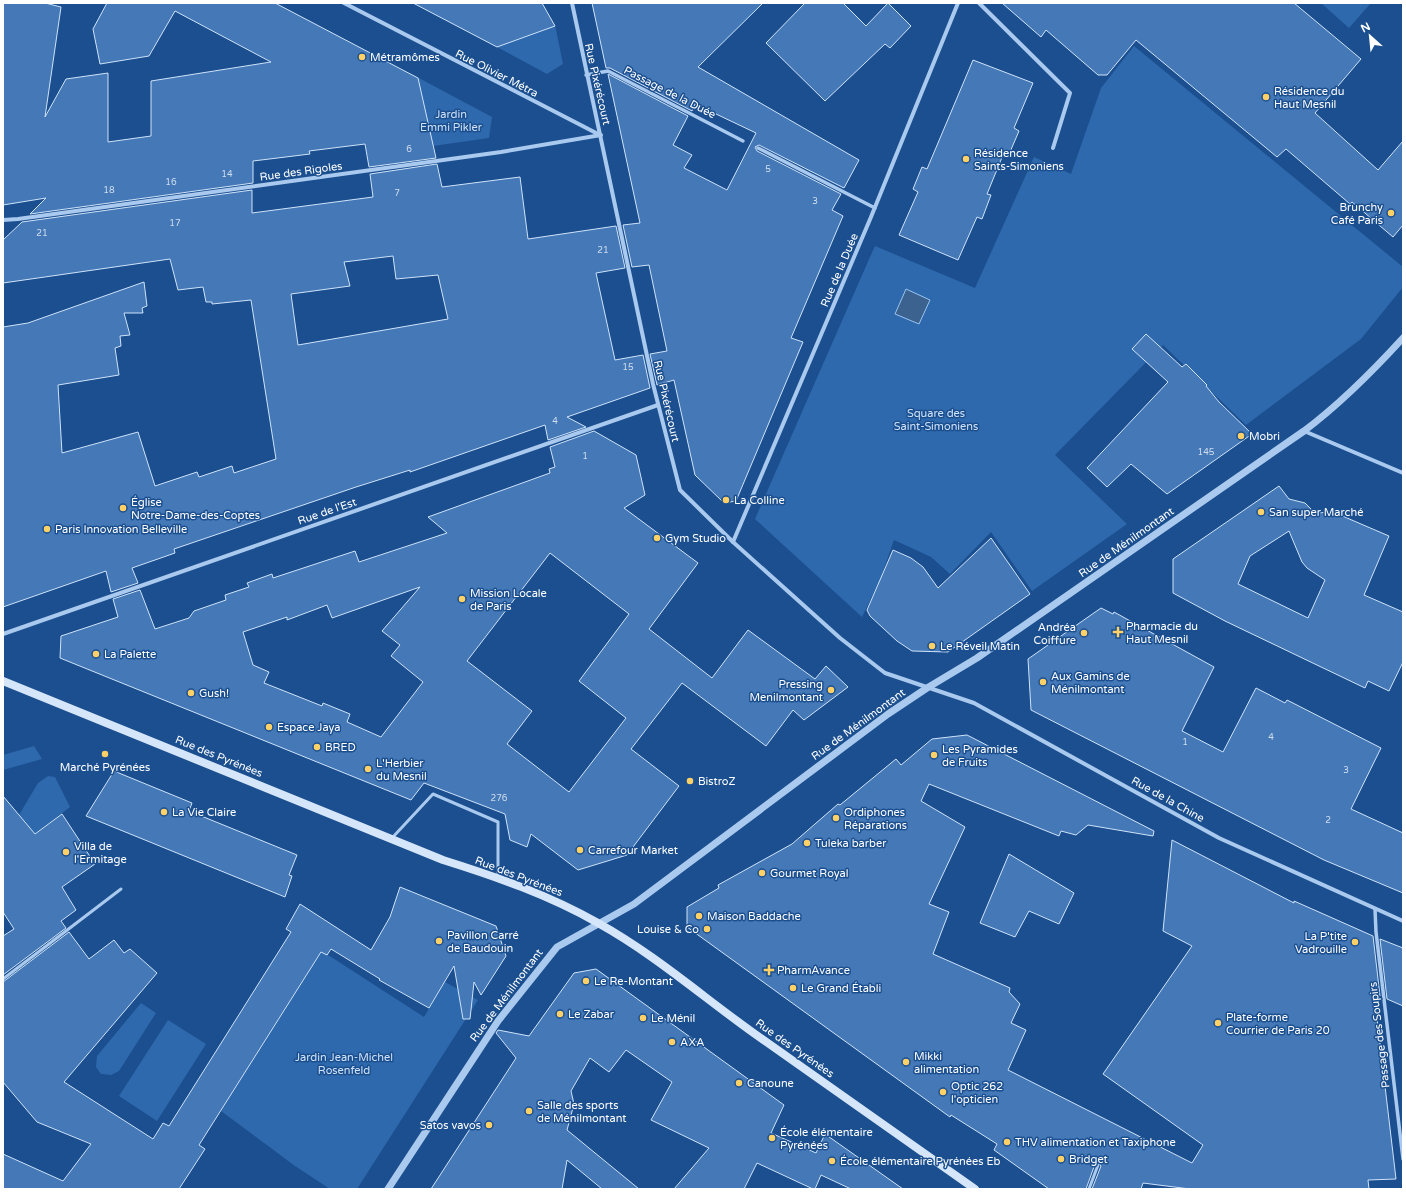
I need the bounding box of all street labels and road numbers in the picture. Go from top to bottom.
street label: Rue Pixérécourt [582,42,613,126]
street label: Rue Olivier Métra [453,47,540,100]
street label: Passage de la Duée [622,64,718,121]
street label: Rue des Rigoles [259,159,343,184]
street label: Rue de la Duée [818,231,861,309]
street label: Rue Pixérécourt [651,359,682,443]
street label: Rue de l'Est [296,495,358,528]
street label: Rue de Ménilmontant [1076,505,1176,580]
street label: Rue de Ménilmontant [809,686,908,763]
street label: Rue des Pyrénées [173,733,264,780]
street label: Rue de la Chine [1129,774,1207,825]
street label: Rue des Pyrénées [473,854,565,899]
street label: Rue de Ménilmontant [467,946,546,1044]
street label: Passage des Soupirs [1367,981,1392,1089]
street label: Rue des Pyrénées [753,1016,837,1080]

